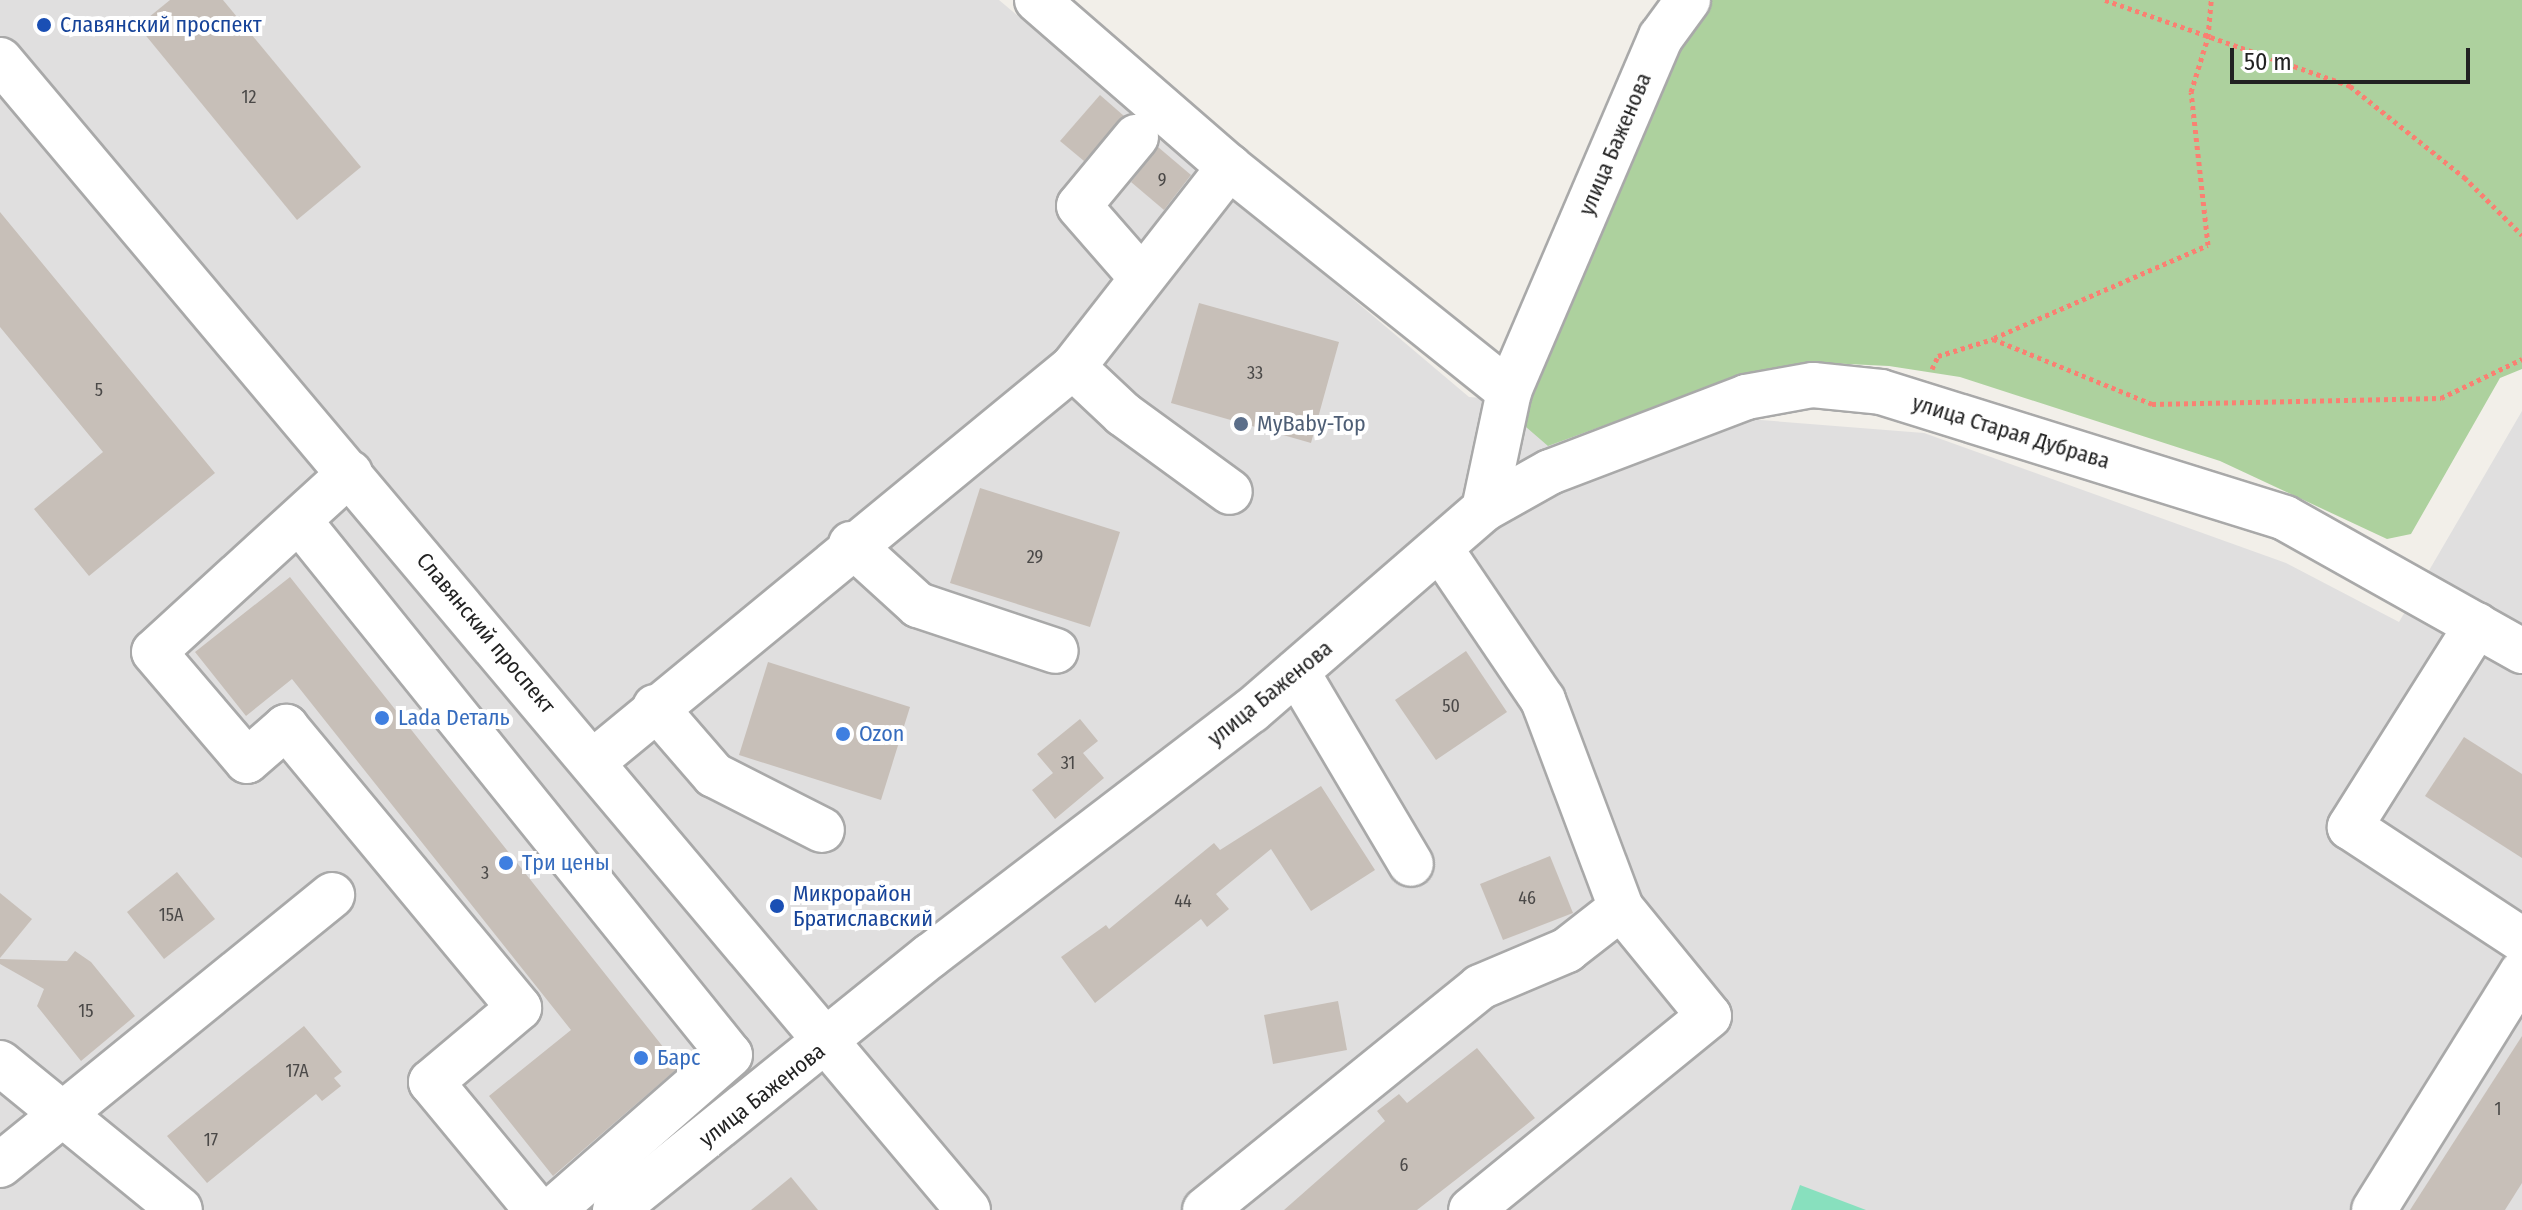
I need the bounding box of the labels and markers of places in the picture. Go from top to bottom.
place label: Славянский проспект [60,12,262,38]
marker: Славянский проспект [35,16,53,34]
place label: MyBaby-Top [1257,411,1366,437]
marker: MyBaby-Top [1232,415,1250,433]
place label: Lada Dеталь [398,705,510,731]
marker: Lada Dеталь [373,709,391,727]
place label: Ozon [859,721,904,747]
marker: Ozon [834,725,852,743]
place label: Три цены [522,850,610,876]
marker: Три цены [497,854,515,872]
place label: Микрорайон Братиславский [793,880,933,932]
marker: Микрорайон Братиславский [768,897,786,915]
place label: Барс [657,1045,700,1071]
marker: Барс [632,1049,650,1067]

